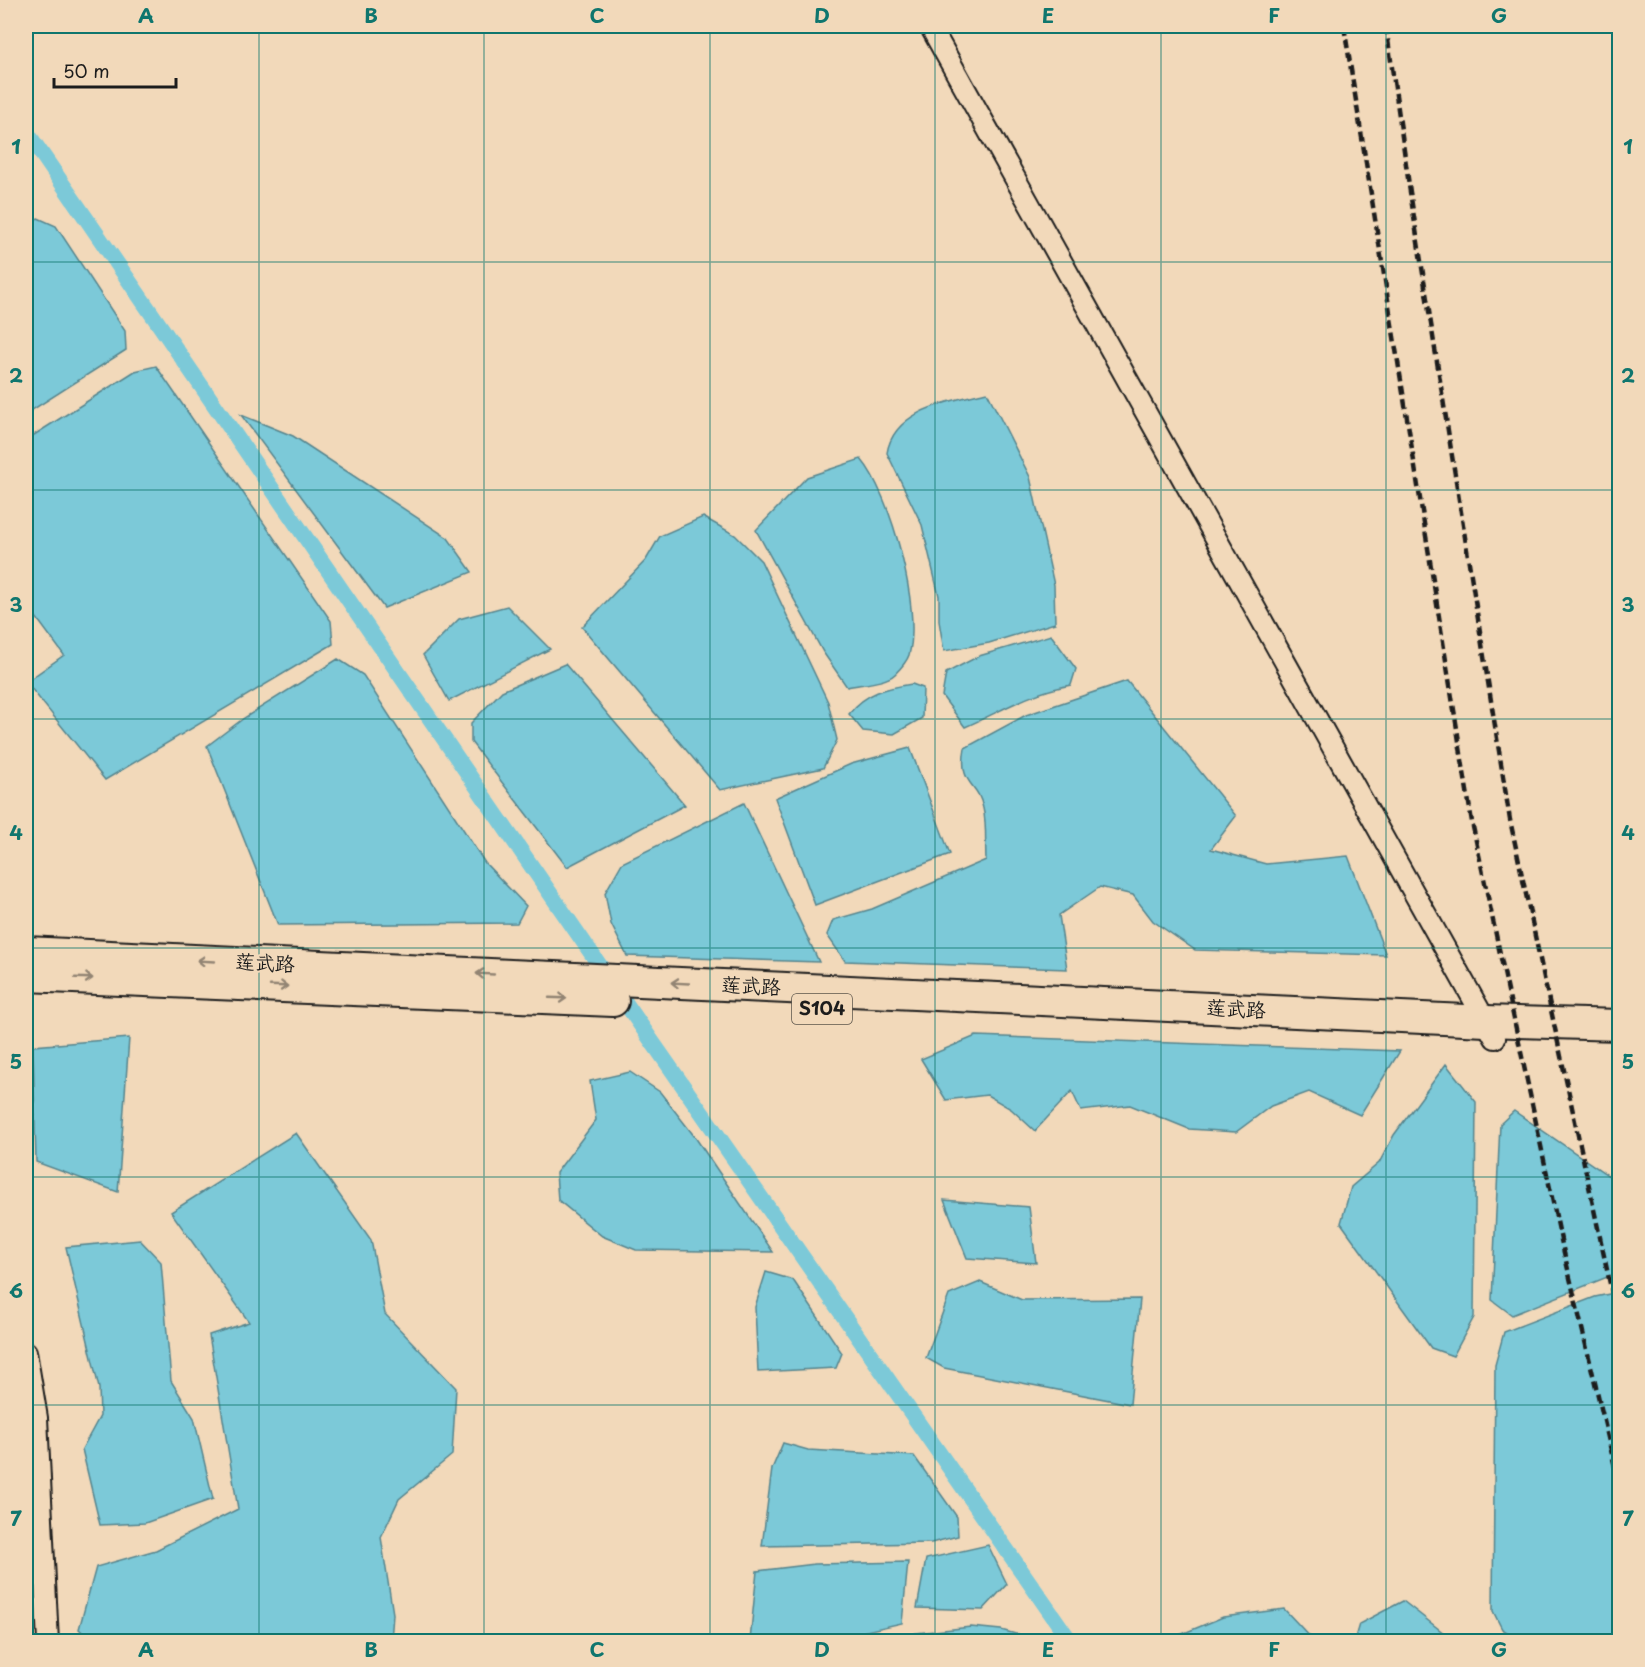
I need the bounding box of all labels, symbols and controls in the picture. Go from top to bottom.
text: A [138,0,154,30]
text: B [364,0,378,30]
text: C [589,0,605,30]
text: D [814,0,830,30]
text: E [1042,0,1054,30]
text: F [1268,0,1280,30]
text: G [1491,0,1507,30]
scale bar [54,51,176,89]
text: 50 m [63,57,110,84]
text: 1 [11,131,21,161]
text: 1 [1623,131,1633,161]
text: 2 [9,360,23,390]
text: 2 [1621,360,1635,390]
text: 3 [9,589,23,619]
text: 3 [1621,589,1635,619]
text: 4 [9,817,23,847]
text: 4 [1621,817,1635,847]
street label: 莲武路 [234,945,297,979]
one-way arrow [197,955,217,966]
one-way arrow [476,968,496,979]
street label: 莲武路 [720,968,783,1002]
one-way arrow [73,973,93,984]
one-way arrow [670,977,690,988]
one-way arrow [268,981,288,992]
street label: 莲武路 [1205,991,1268,1025]
one-way arrow [547,993,567,1004]
road number: S104 [792,994,852,1024]
text: 5 [10,1046,22,1076]
text: 5 [1622,1046,1634,1076]
text: 6 [9,1275,23,1305]
text: 6 [1621,1275,1635,1305]
text: 7 [10,1503,22,1533]
text: 7 [1622,1503,1634,1533]
text: A [138,1634,154,1664]
text: B [364,1634,378,1664]
text: C [589,1634,605,1664]
text: D [814,1634,830,1664]
text: E [1042,1634,1054,1664]
text: F [1268,1634,1280,1664]
text: G [1491,1634,1507,1664]

